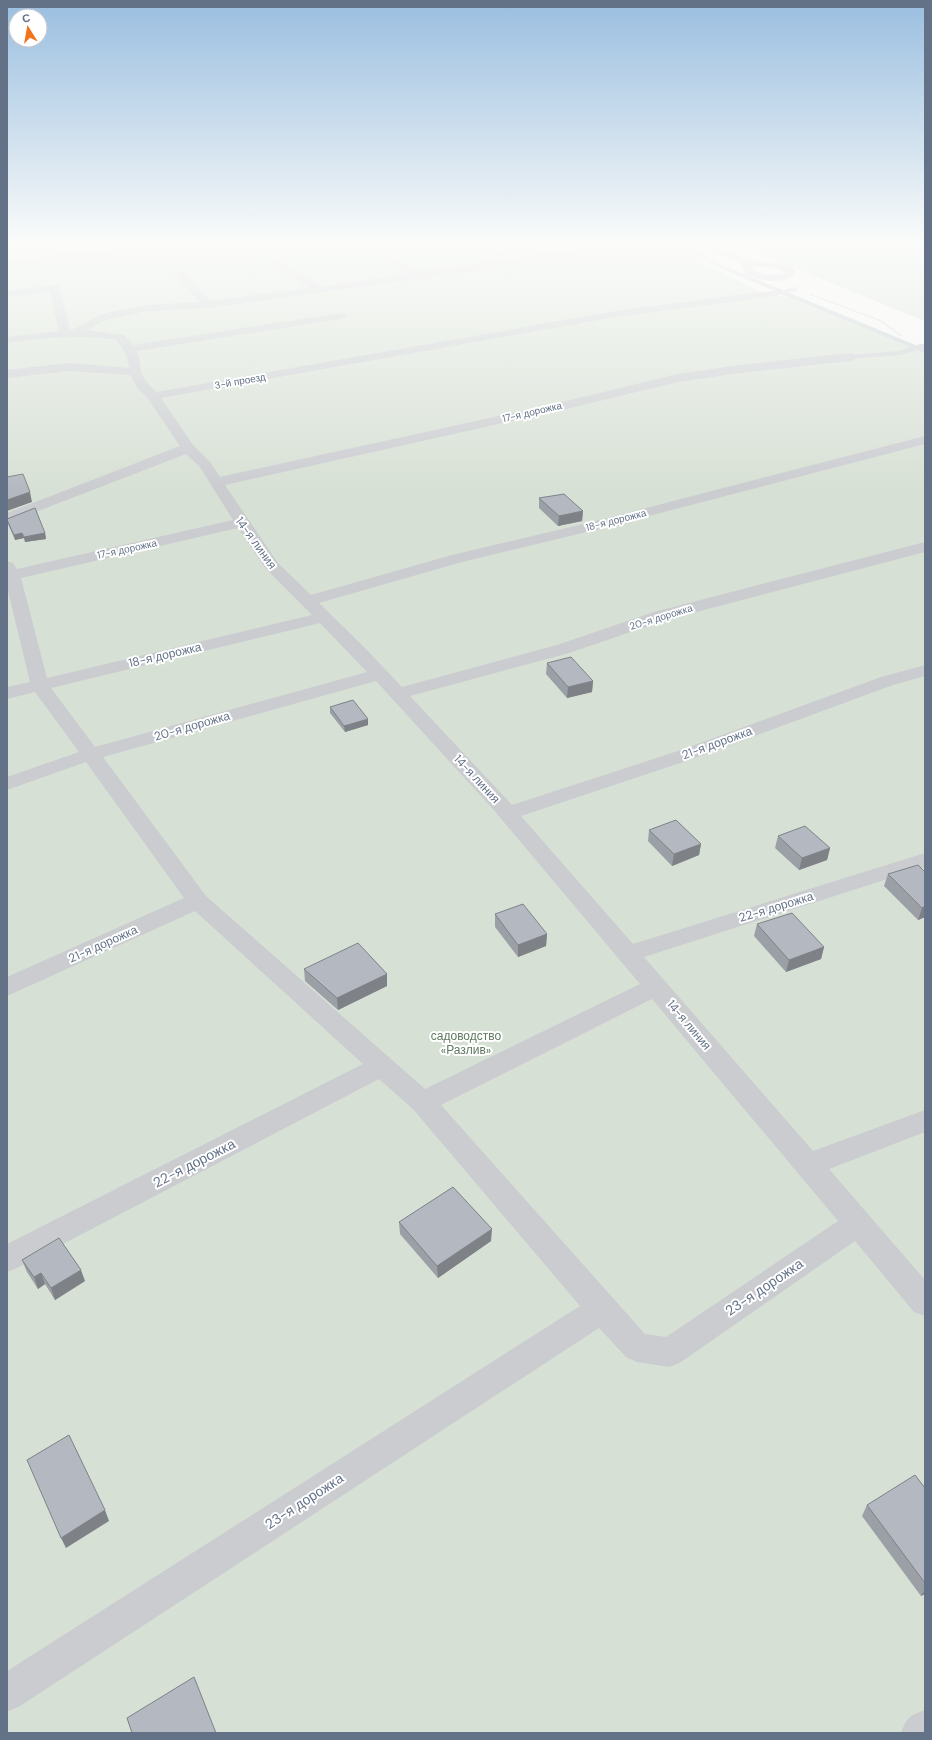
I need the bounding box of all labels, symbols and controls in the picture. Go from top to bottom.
north arrow [8,8,48,48]
text: С [21,11,31,26]
street label: 3-й проезд [213,370,267,392]
street label: 17-я дорожка [501,399,564,425]
street label: 18-я дорожка [584,506,648,534]
street label: 14-я линия [232,514,280,572]
street label: 17-я дорожка [96,536,159,562]
street label: 20-я дорожка [628,601,695,633]
street label: 18-я дорожка [127,639,203,671]
street label: 20-я дорожка [152,707,232,744]
street label: 21-я дорожка [680,723,755,763]
street label: 14-я линия [450,751,504,807]
street label: 22-я дорожка [737,888,816,926]
street label: 21-я дорожка [66,922,140,966]
street label: 14-я линия [663,997,715,1053]
park label: садоводство «Разлив» [431,1028,502,1058]
street label: 22-я дорожка [150,1134,238,1191]
street label: 23-я дорожка [722,1254,807,1320]
street label: 23-я дорожка [261,1469,347,1533]

